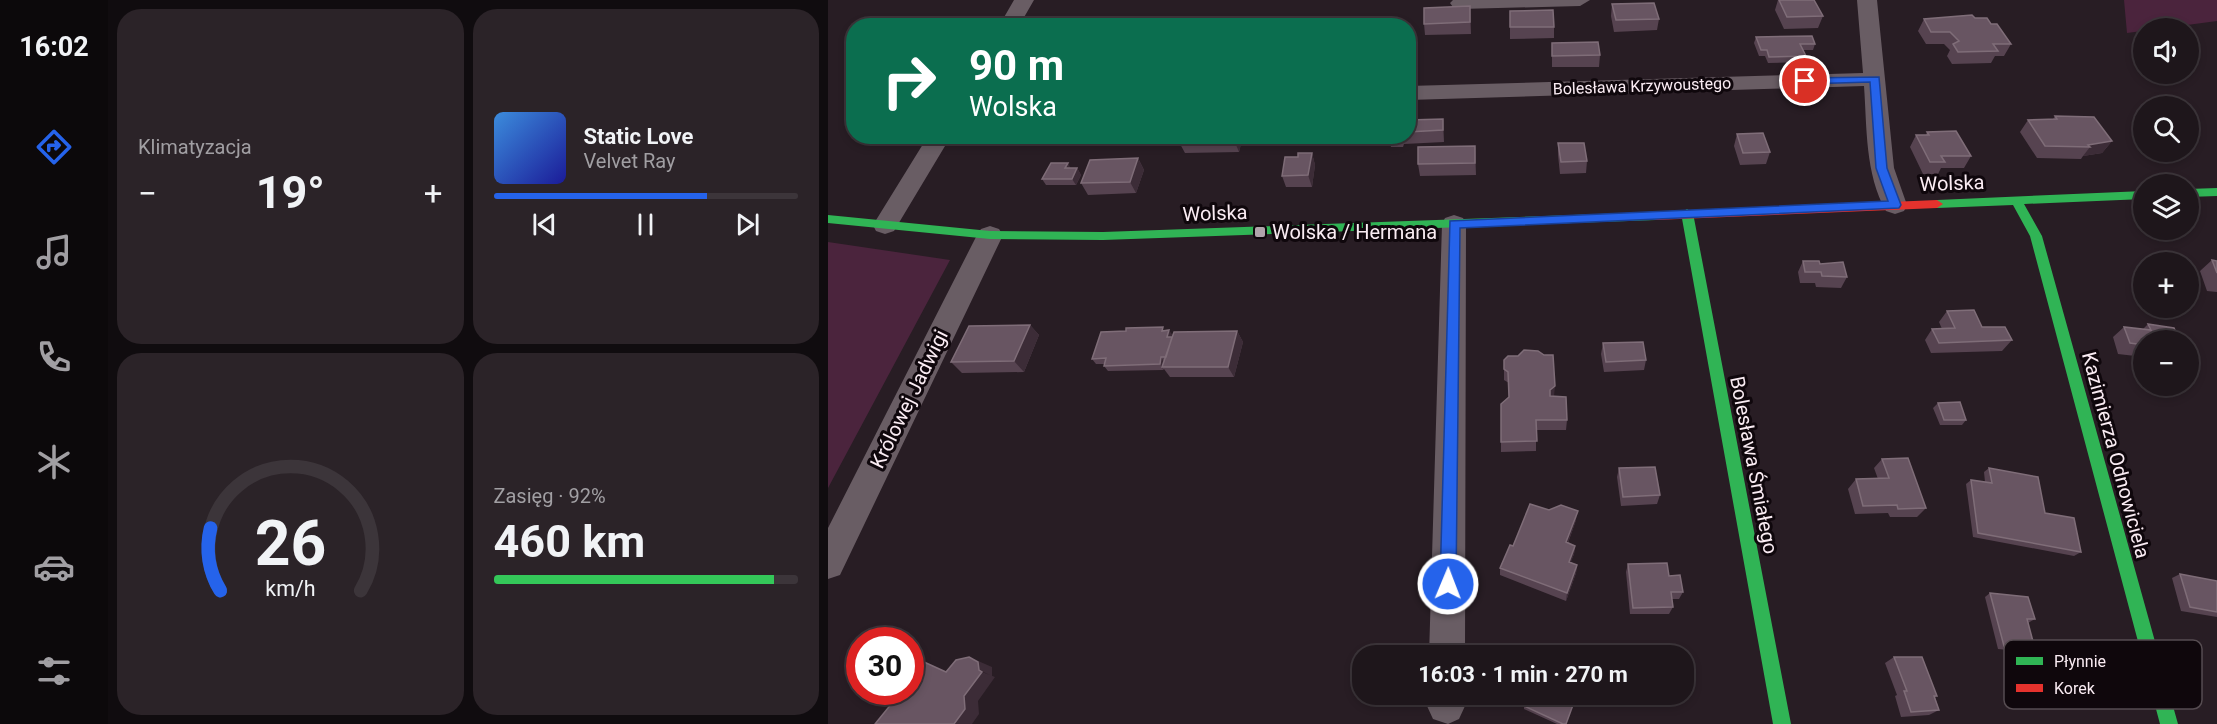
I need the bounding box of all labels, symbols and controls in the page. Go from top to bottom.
map controls [2133,18,2199,396]
button: sound [2133,18,2199,84]
text: 16:02 [19,31,89,63]
text: 90 m [969,41,1064,90]
icon: right [870,42,948,120]
pin [1779,55,1830,106]
icon: arrive [1788,64,1821,97]
street label: Bolesława Krzywoustego [1552,73,1732,99]
text: Wolska [969,91,1057,123]
button: search [2133,96,2199,162]
text: Static Love [584,124,694,149]
icon: directions [33,126,75,168]
text: Klimatyzacja [138,135,252,159]
text: Velvet Ray [584,149,675,173]
text: 19° [256,166,325,219]
street label: Wolska [1919,170,1985,196]
text: − [138,174,157,213]
text: + [424,174,443,213]
button: layers [2133,174,2199,240]
street label: Wolska [1182,200,1248,226]
icon: previous [528,208,561,241]
icon: pause [629,208,662,241]
icon: next [731,208,764,241]
place label: Wolska / Hermana [1272,220,1437,244]
marker: Wolska / Hermana [1253,225,1267,239]
icon: music [33,231,75,273]
button: + [2133,252,2199,318]
street label: Królowej Jadwigi [865,326,953,472]
button: − [2133,330,2199,396]
icon: phone [33,336,75,378]
street label: Kazimierza Odnowiciela [2077,349,2155,561]
street label: Bolesława Śmiałego [1725,374,1783,556]
icon: climate [33,441,75,483]
text: Zasięg · 92% [494,484,606,508]
text: 26 [254,507,326,580]
text: 460 km [494,515,645,568]
icon: car [33,546,75,588]
position arrow [1416,552,1480,616]
text: km/h [265,576,315,601]
speed limit sign: 30 [846,627,924,705]
legend [2004,640,2202,709]
icon: filters [33,650,75,692]
text: Płynnie [2054,652,2106,671]
text: 16:03 · 1 min · 270 m [1418,662,1628,687]
text: Korek [2054,679,2096,698]

